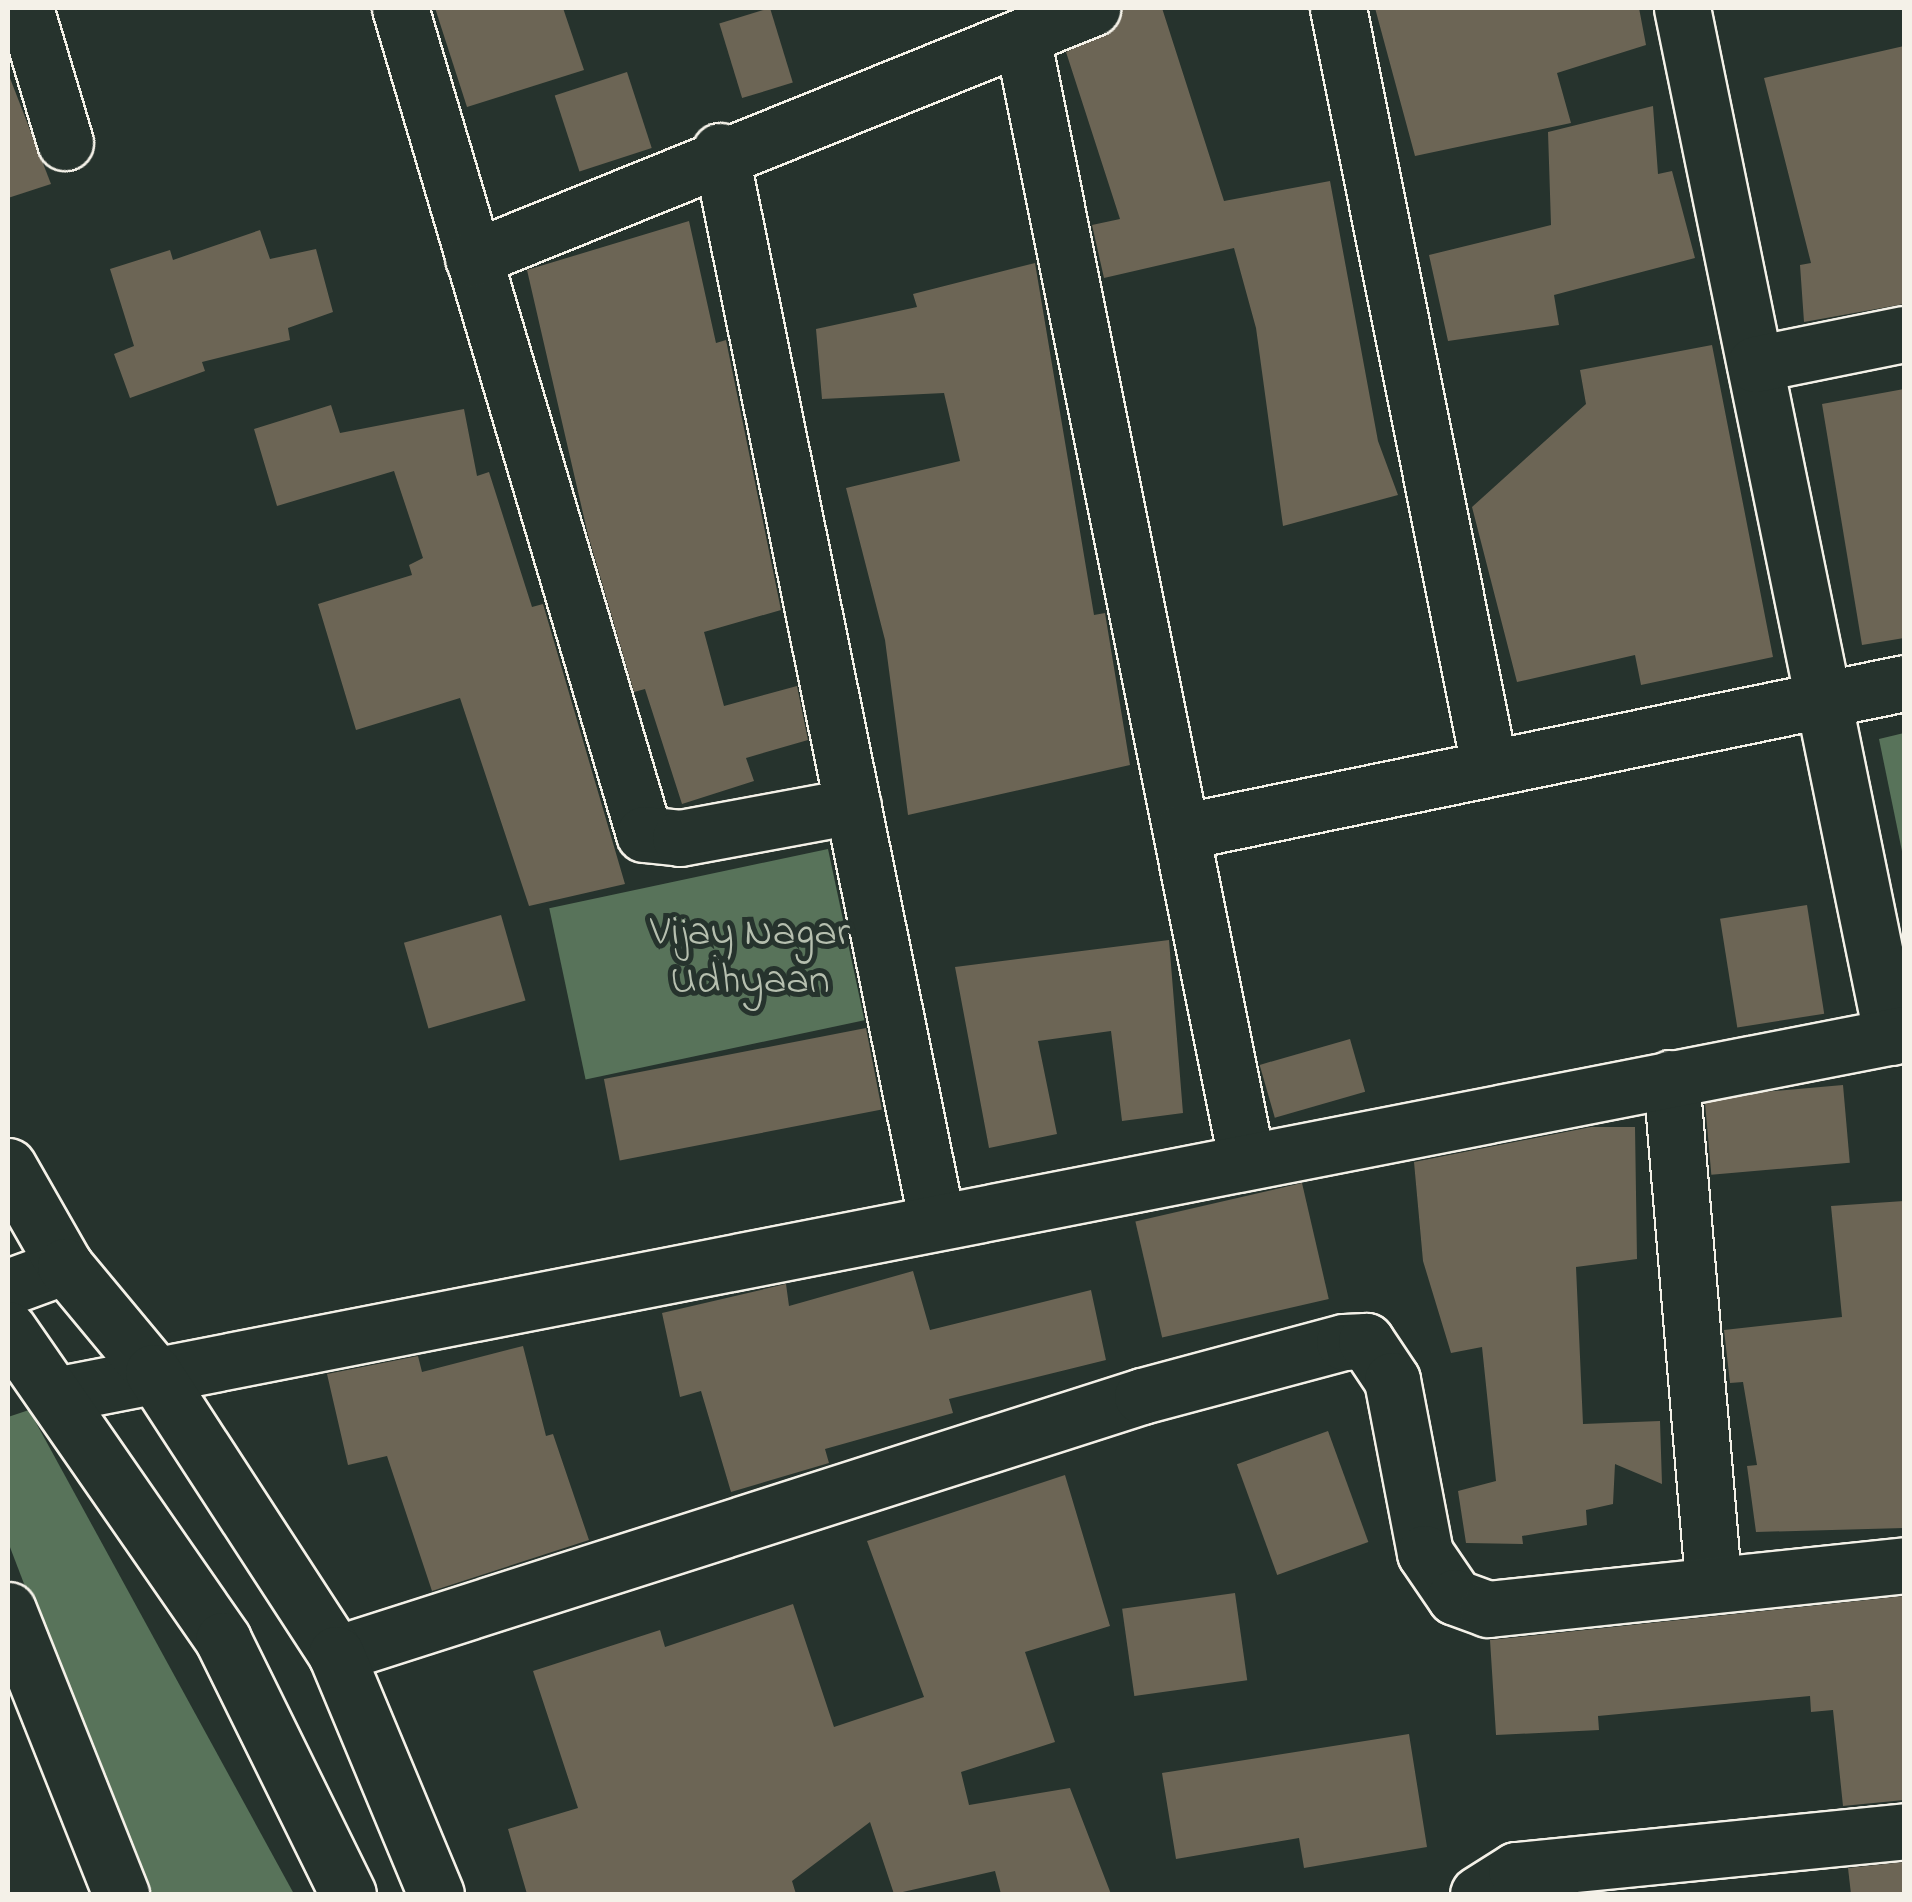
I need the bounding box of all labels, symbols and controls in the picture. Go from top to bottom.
park label: Vijay Nagar Udhyaan [650,909,850,1008]

